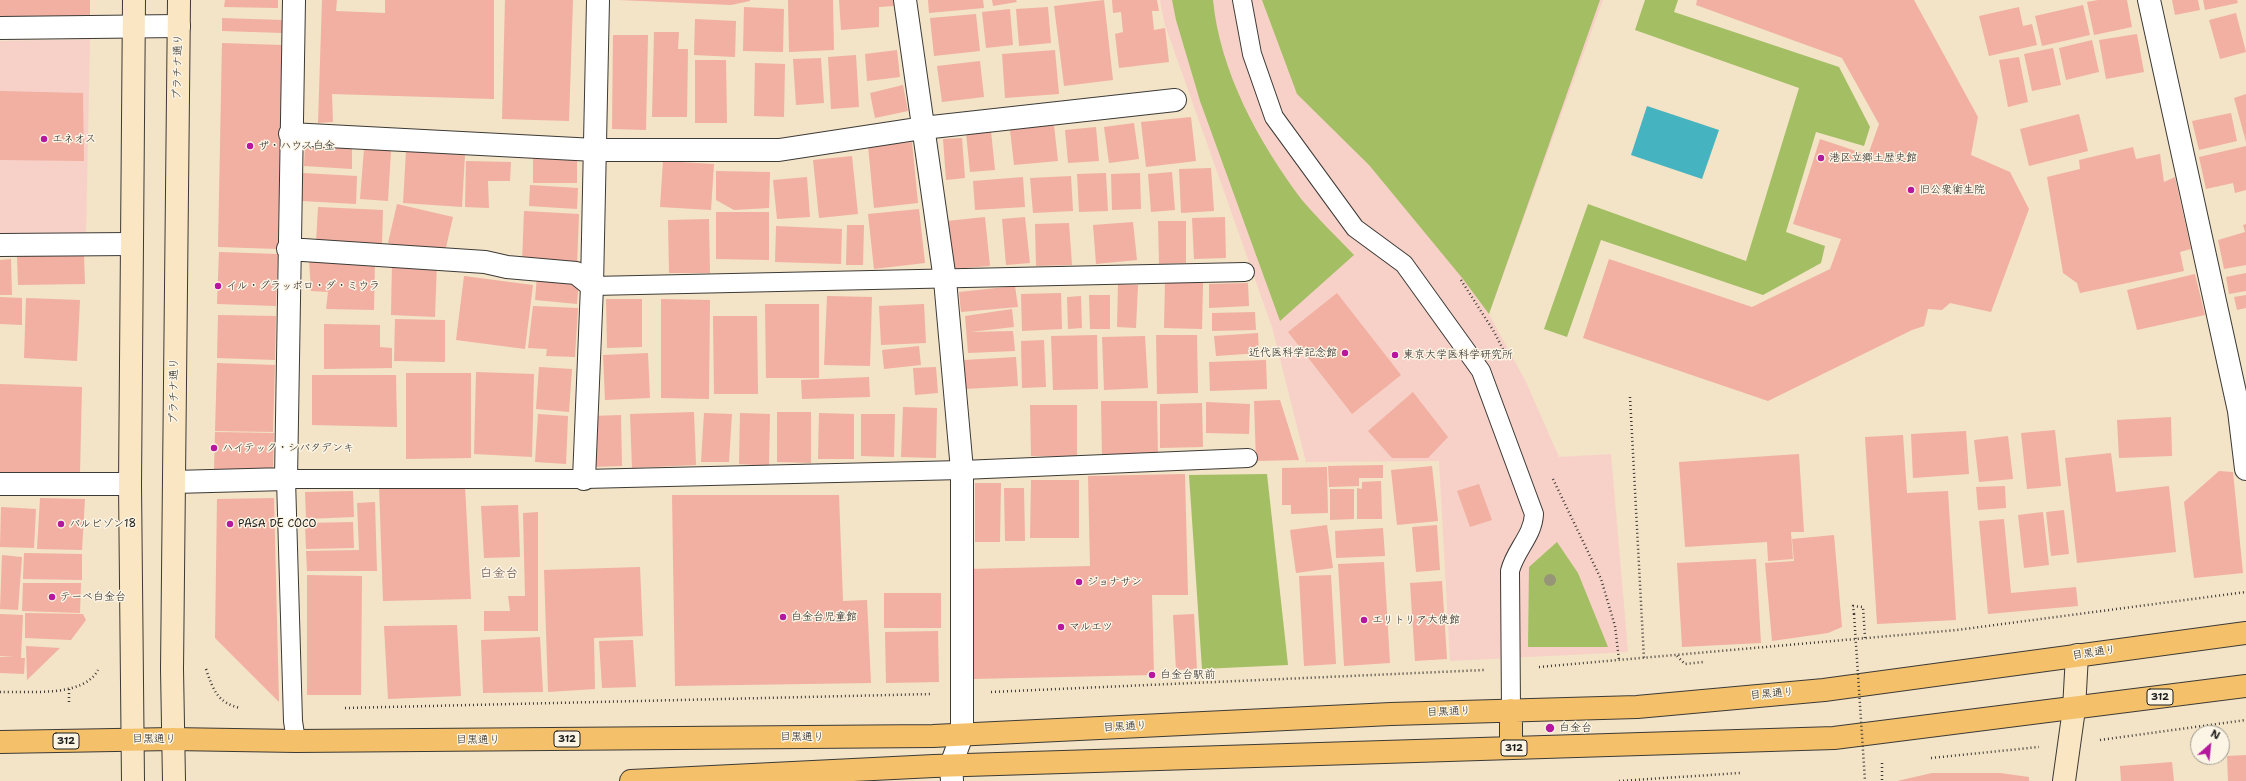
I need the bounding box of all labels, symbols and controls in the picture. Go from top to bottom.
street label: プラチナ通り [171,34,185,100]
place label: エネオス [52,132,96,146]
marker: エネオス [39,134,49,144]
place label: ザ・ハウス白金 [258,139,335,153]
marker: ザ・ハウス白金 [245,141,255,151]
place label: 港区立郷土歴史館 [1829,151,1917,165]
marker: 港区立郷土歴史館 [1816,153,1826,163]
place label: 旧公衆衛生院 [1919,183,1985,197]
marker: 旧公衆衛生院 [1906,185,1916,195]
place label: イル・グラッポロ・ダ・ミウラ [226,279,380,293]
marker: イル・グラッポロ・ダ・ミウラ [213,281,223,291]
place label: 近代医科学記念館 [1249,346,1337,360]
marker: 近代医科学記念館 [1340,348,1350,358]
place label: 東京大学医科学研究所 [1403,348,1513,362]
marker: 東京大学医科学研究所 [1390,350,1400,360]
street label: プラチナ通り [167,358,181,424]
place label: ハイテック・シバタデンキ [222,441,354,455]
marker: ハイテック・シバタデンキ [209,443,219,453]
place label: バルビゾン18 [69,517,136,531]
place label: PASA DE COCO [238,517,316,531]
marker: バルビゾン18 [56,519,66,529]
marker: PASA DE COCO [225,519,235,529]
district label: 白金台 [480,566,518,582]
place label: ジョナサン [1087,575,1142,589]
marker: ジョナサン [1074,577,1084,587]
place label: テーベ白金台 [60,590,126,604]
marker: テーベ白金台 [47,592,57,602]
place label: 白金台児童館 [791,610,857,624]
marker: 白金台児童館 [778,612,788,622]
place label: エリトリア大使館 [1372,613,1460,627]
marker: エリトリア大使館 [1359,615,1369,625]
place label: マルエツ [1069,620,1113,634]
marker: マルエツ [1056,622,1066,632]
street label: 目黒通り [2071,643,2117,663]
place label: 白金台駅前 [1160,668,1215,682]
marker: 白金台駅前 [1147,670,1157,680]
street label: 目黒通り [1750,686,1794,702]
road number: 312 [2147,689,2173,705]
street label: 目黒通り [1427,705,1471,719]
street label: 目黒通り [1103,719,1147,735]
place label: 白金台 [1559,721,1592,735]
marker: 白金台 [1544,722,1556,734]
north arrow [2190,725,2230,765]
text: N [2208,726,2223,743]
street label: 目黒通り [780,730,824,744]
road number: 312 [554,731,580,747]
street label: 目黒通り [132,732,176,746]
road number: 312 [53,733,79,749]
street label: 目黒通り [456,733,500,747]
road number: 312 [1501,740,1527,756]

